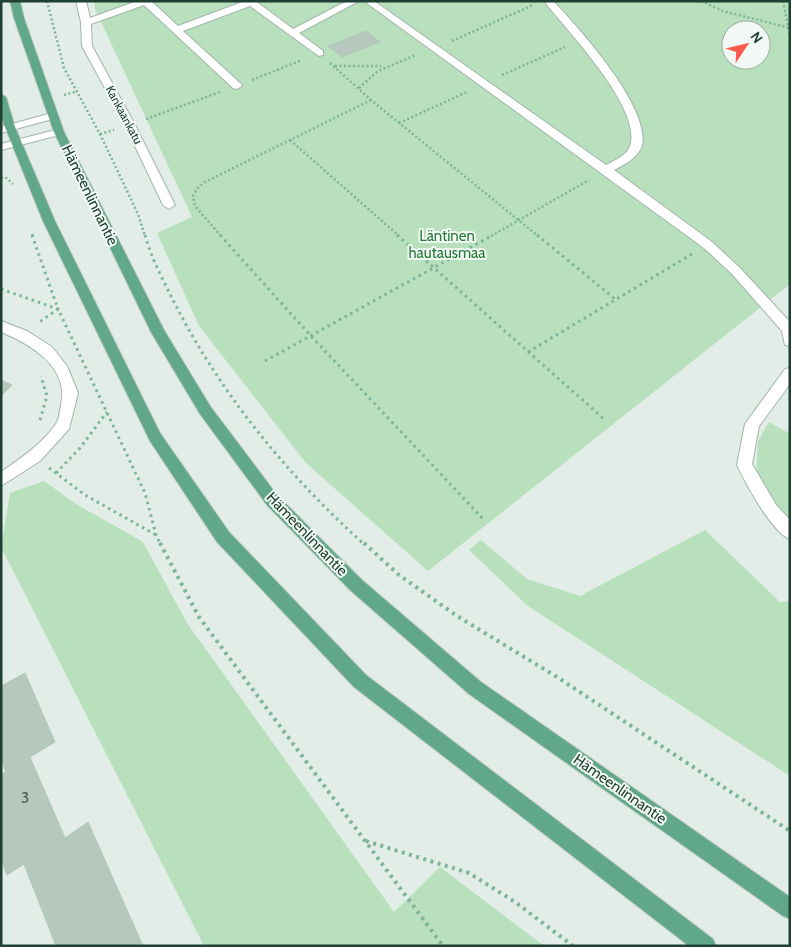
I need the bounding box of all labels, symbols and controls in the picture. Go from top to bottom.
north arrow [721,20,771,70]
text: N [746,28,767,47]
street label: Kankaankatu [103,83,146,147]
street label: Hämeenlinnantie [58,142,122,248]
park label: Läntinen hautausmaa [408,227,486,262]
street label: Hämeenlinnantie [263,488,352,580]
street label: Hämeenlinnantie [570,750,670,828]
house number: 3 [21,789,29,807]

